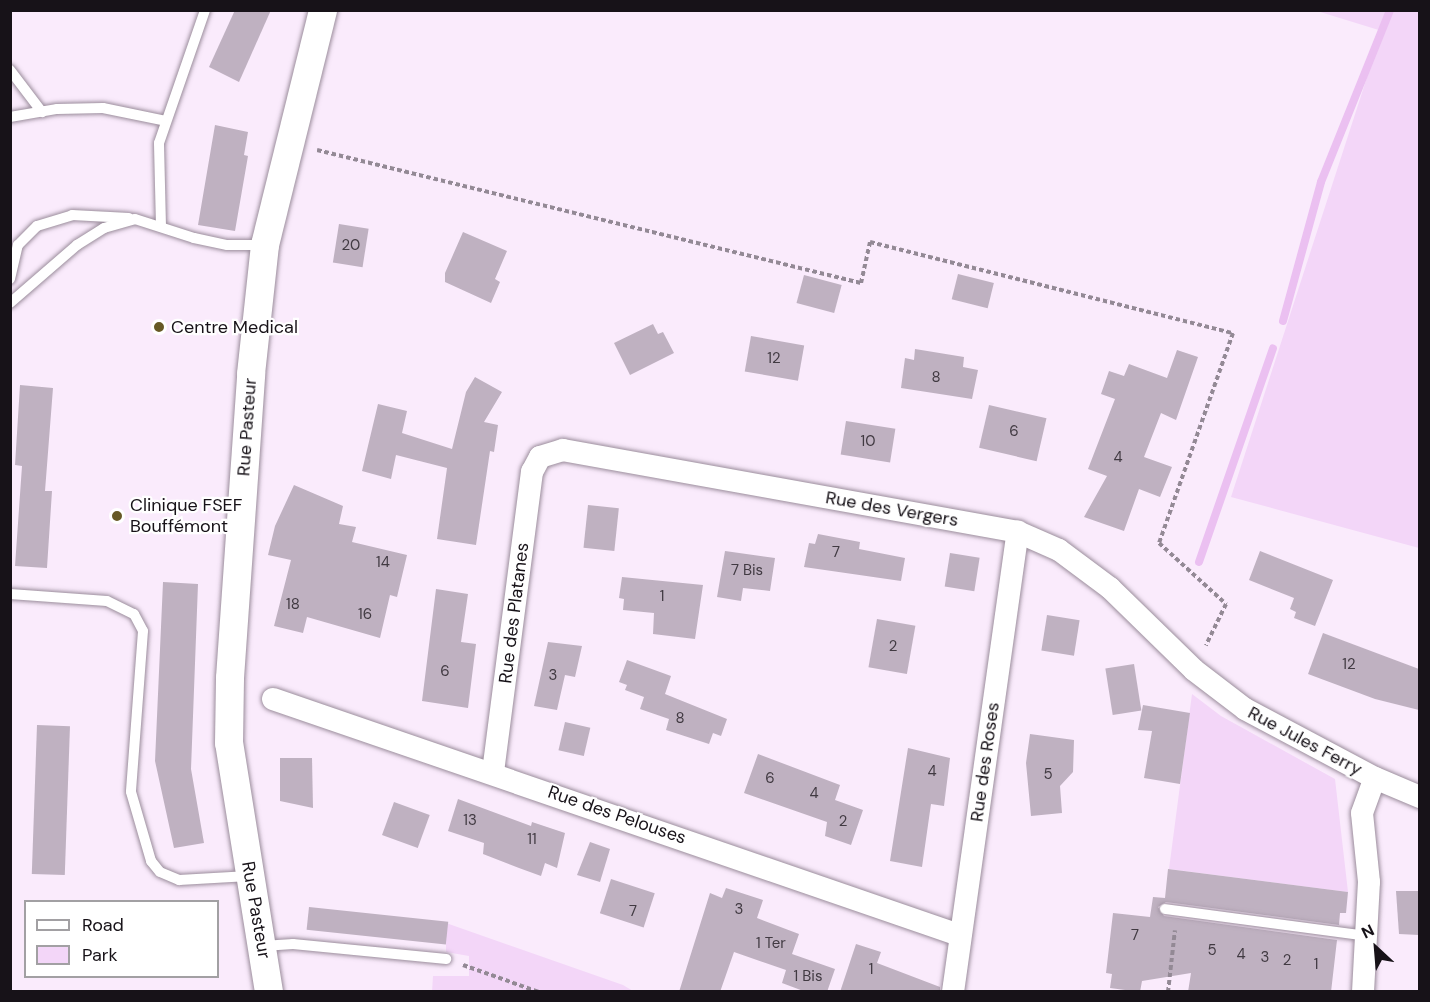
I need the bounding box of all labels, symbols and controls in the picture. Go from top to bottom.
house number: 20 [342,237,360,255]
place label: Centre Medical [171,316,298,338]
marker: Centre Medical [152,320,166,334]
house number: 12 [767,350,781,368]
house number: 8 [931,369,941,387]
street label: Rue Pasteur [233,377,261,477]
house number: 6 [1009,423,1019,441]
house number: 10 [861,433,875,451]
house number: 4 [1113,449,1123,467]
street label: Rue des Vergers [824,487,960,531]
place label: Clinique FSEF Bouffémont [130,495,242,538]
marker: Clinique FSEF Bouffémont [108,507,126,525]
street label: Rue des Platanes [495,541,533,685]
house number: 7 [832,544,840,562]
house number: 14 [376,554,390,572]
house number: 7 Bis [731,562,763,580]
house number: 1 [660,588,664,606]
house number: 18 [286,596,300,614]
house number: 16 [358,606,372,624]
house number: 2 [889,638,897,656]
house number: 12 [1342,656,1356,674]
house number: 6 [440,663,450,681]
house number: 3 [549,667,557,685]
street label: Rue des Roses [966,701,1004,823]
street label: Rue Jules Ferry [1244,702,1366,780]
house number: 8 [675,710,685,728]
house number: 4 [927,763,937,781]
house number: 5 [1043,766,1053,784]
house number: 6 [765,770,775,788]
street label: Rue des Pelouses [545,781,689,849]
house number: 4 [809,785,819,803]
house number: 13 [463,812,477,830]
house number: 2 [839,813,847,831]
house number: 11 [527,831,537,849]
street label: Rue Pasteur [237,860,275,960]
legend [24,900,219,978]
house number: 3 [735,901,743,919]
house number: 7 [629,903,637,921]
text: Road [82,913,124,937]
north arrow [1346,918,1406,978]
text: N [1358,919,1378,943]
house number: 7 [1131,927,1139,945]
house number: 1 Ter [756,935,786,953]
house number: 5 [1207,942,1217,960]
text: Park [82,943,118,967]
house number: 4 [1236,946,1246,964]
house number: 3 [1261,949,1269,967]
house number: 2 [1283,952,1291,970]
house number: 1 [1314,956,1318,974]
house number: 1 [869,961,873,979]
house number: 1 Bis [794,968,822,986]

